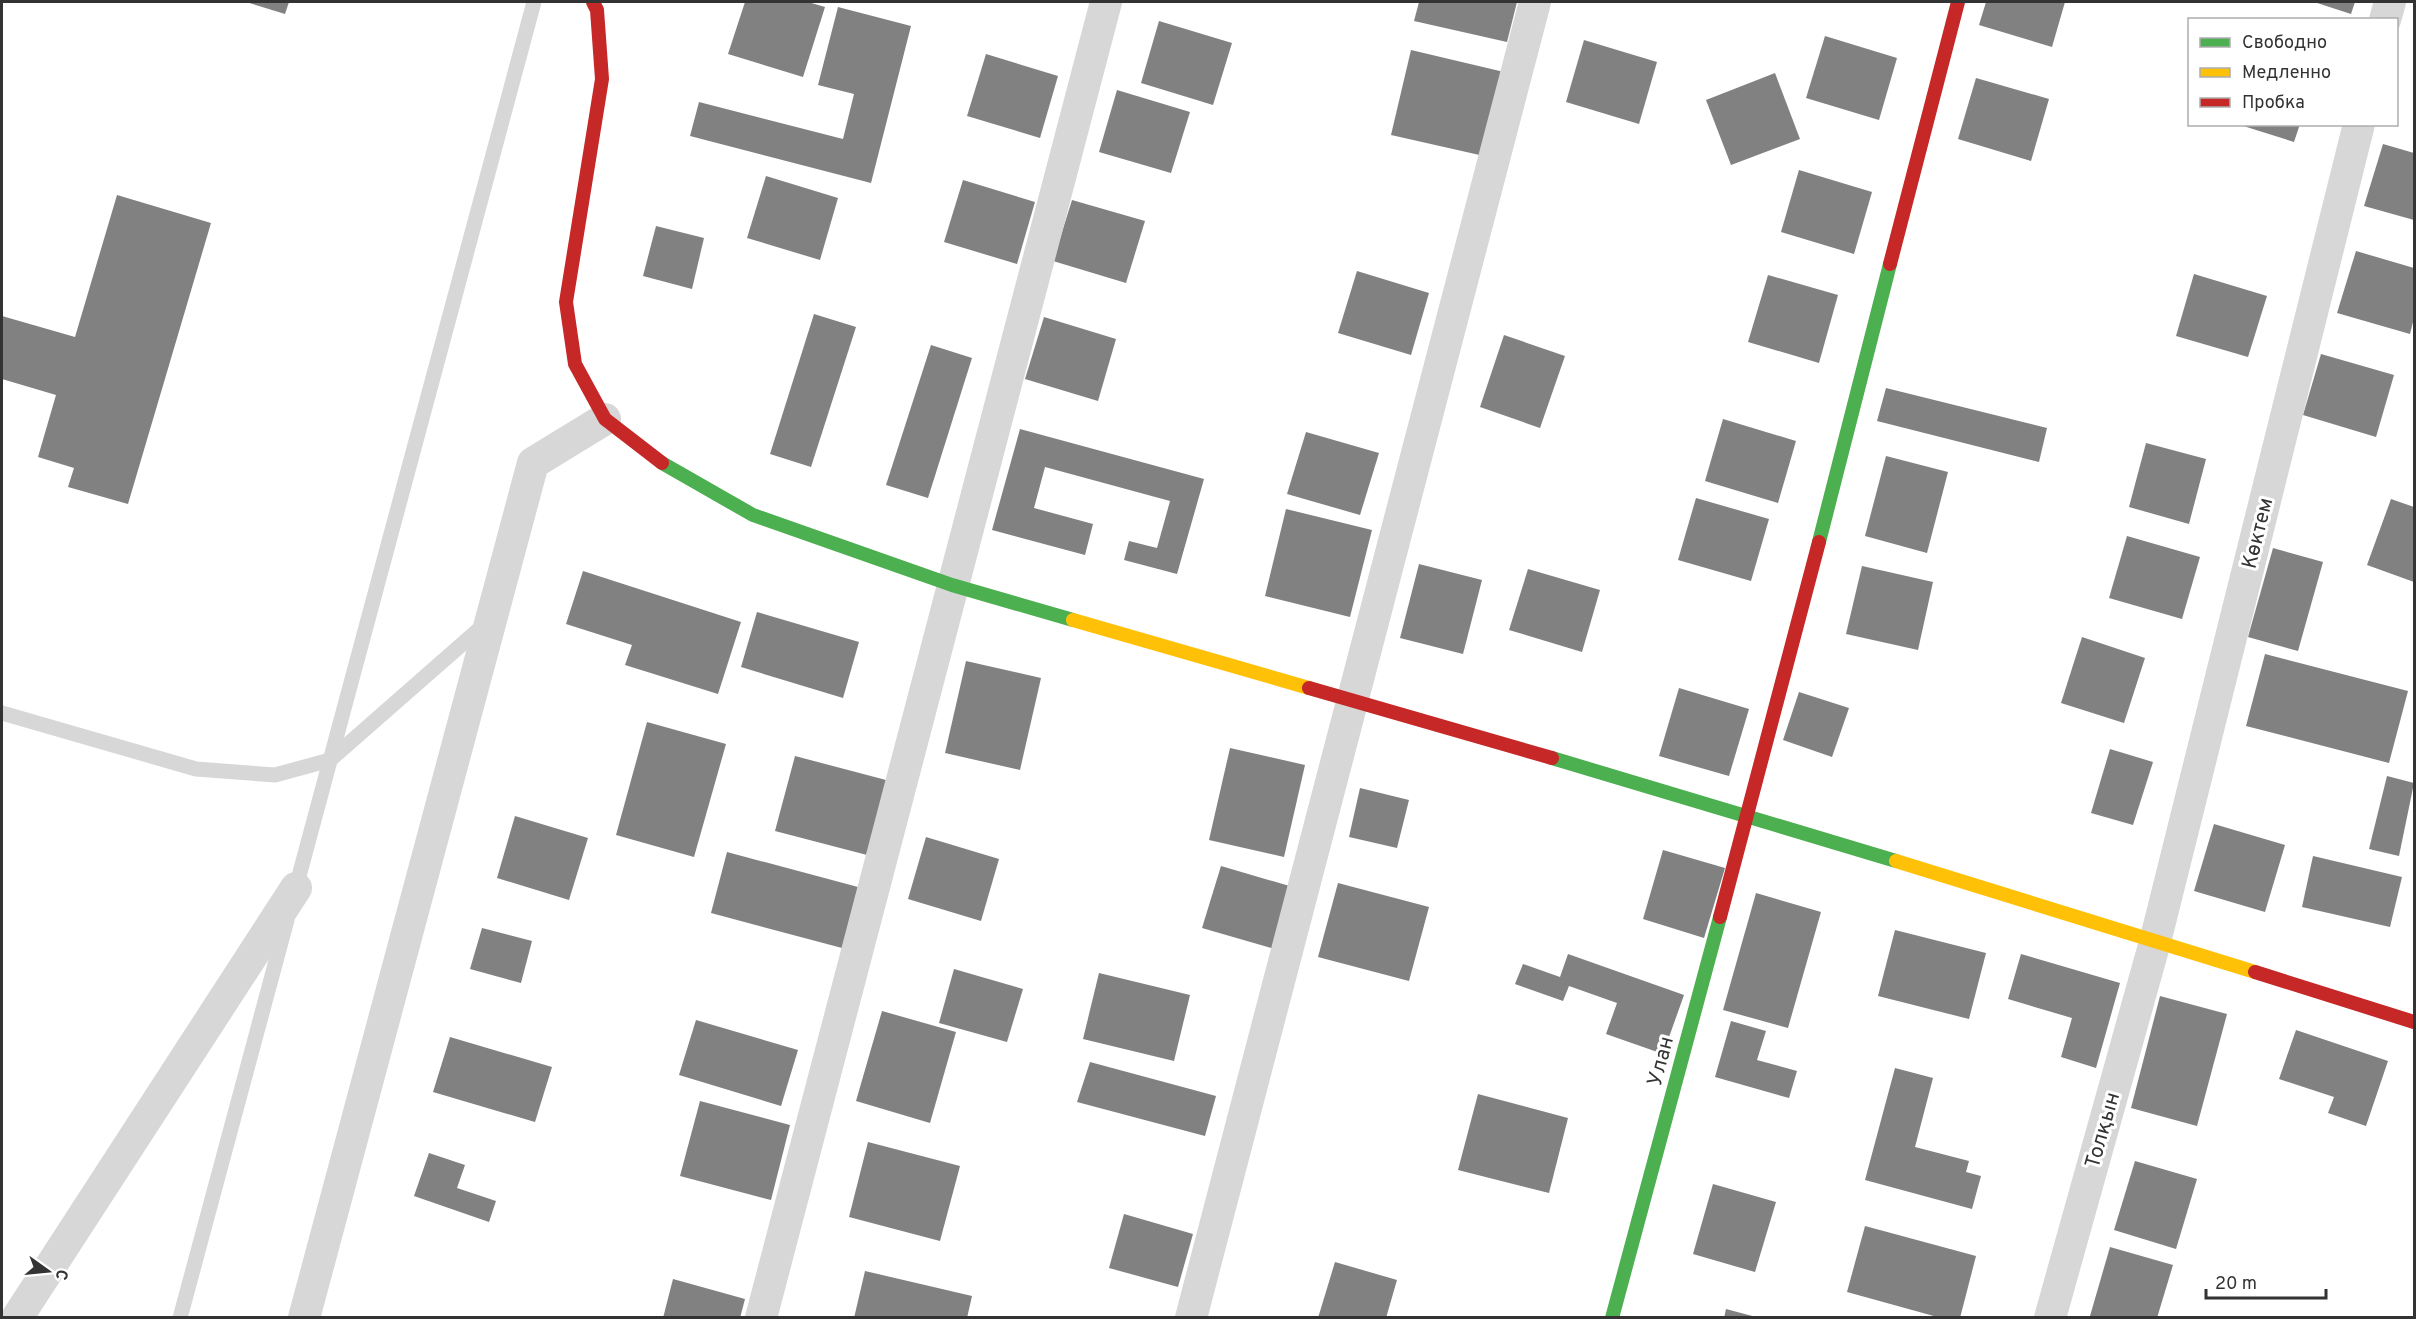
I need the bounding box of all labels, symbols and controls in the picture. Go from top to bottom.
legend [2188,18,2398,126]
text: Свободно [2242,32,2327,55]
text: Медленно [2242,62,2331,85]
text: Пробка [2242,92,2305,115]
street label: Көктем [2237,495,2280,572]
street label: Улан [1642,1034,1681,1089]
street label: Толқын [2080,1089,2127,1171]
north arrow [18,1241,78,1301]
scale bar [2206,1262,2326,1300]
text: С [50,1267,72,1282]
text: 20 m [2215,1273,2257,1296]

